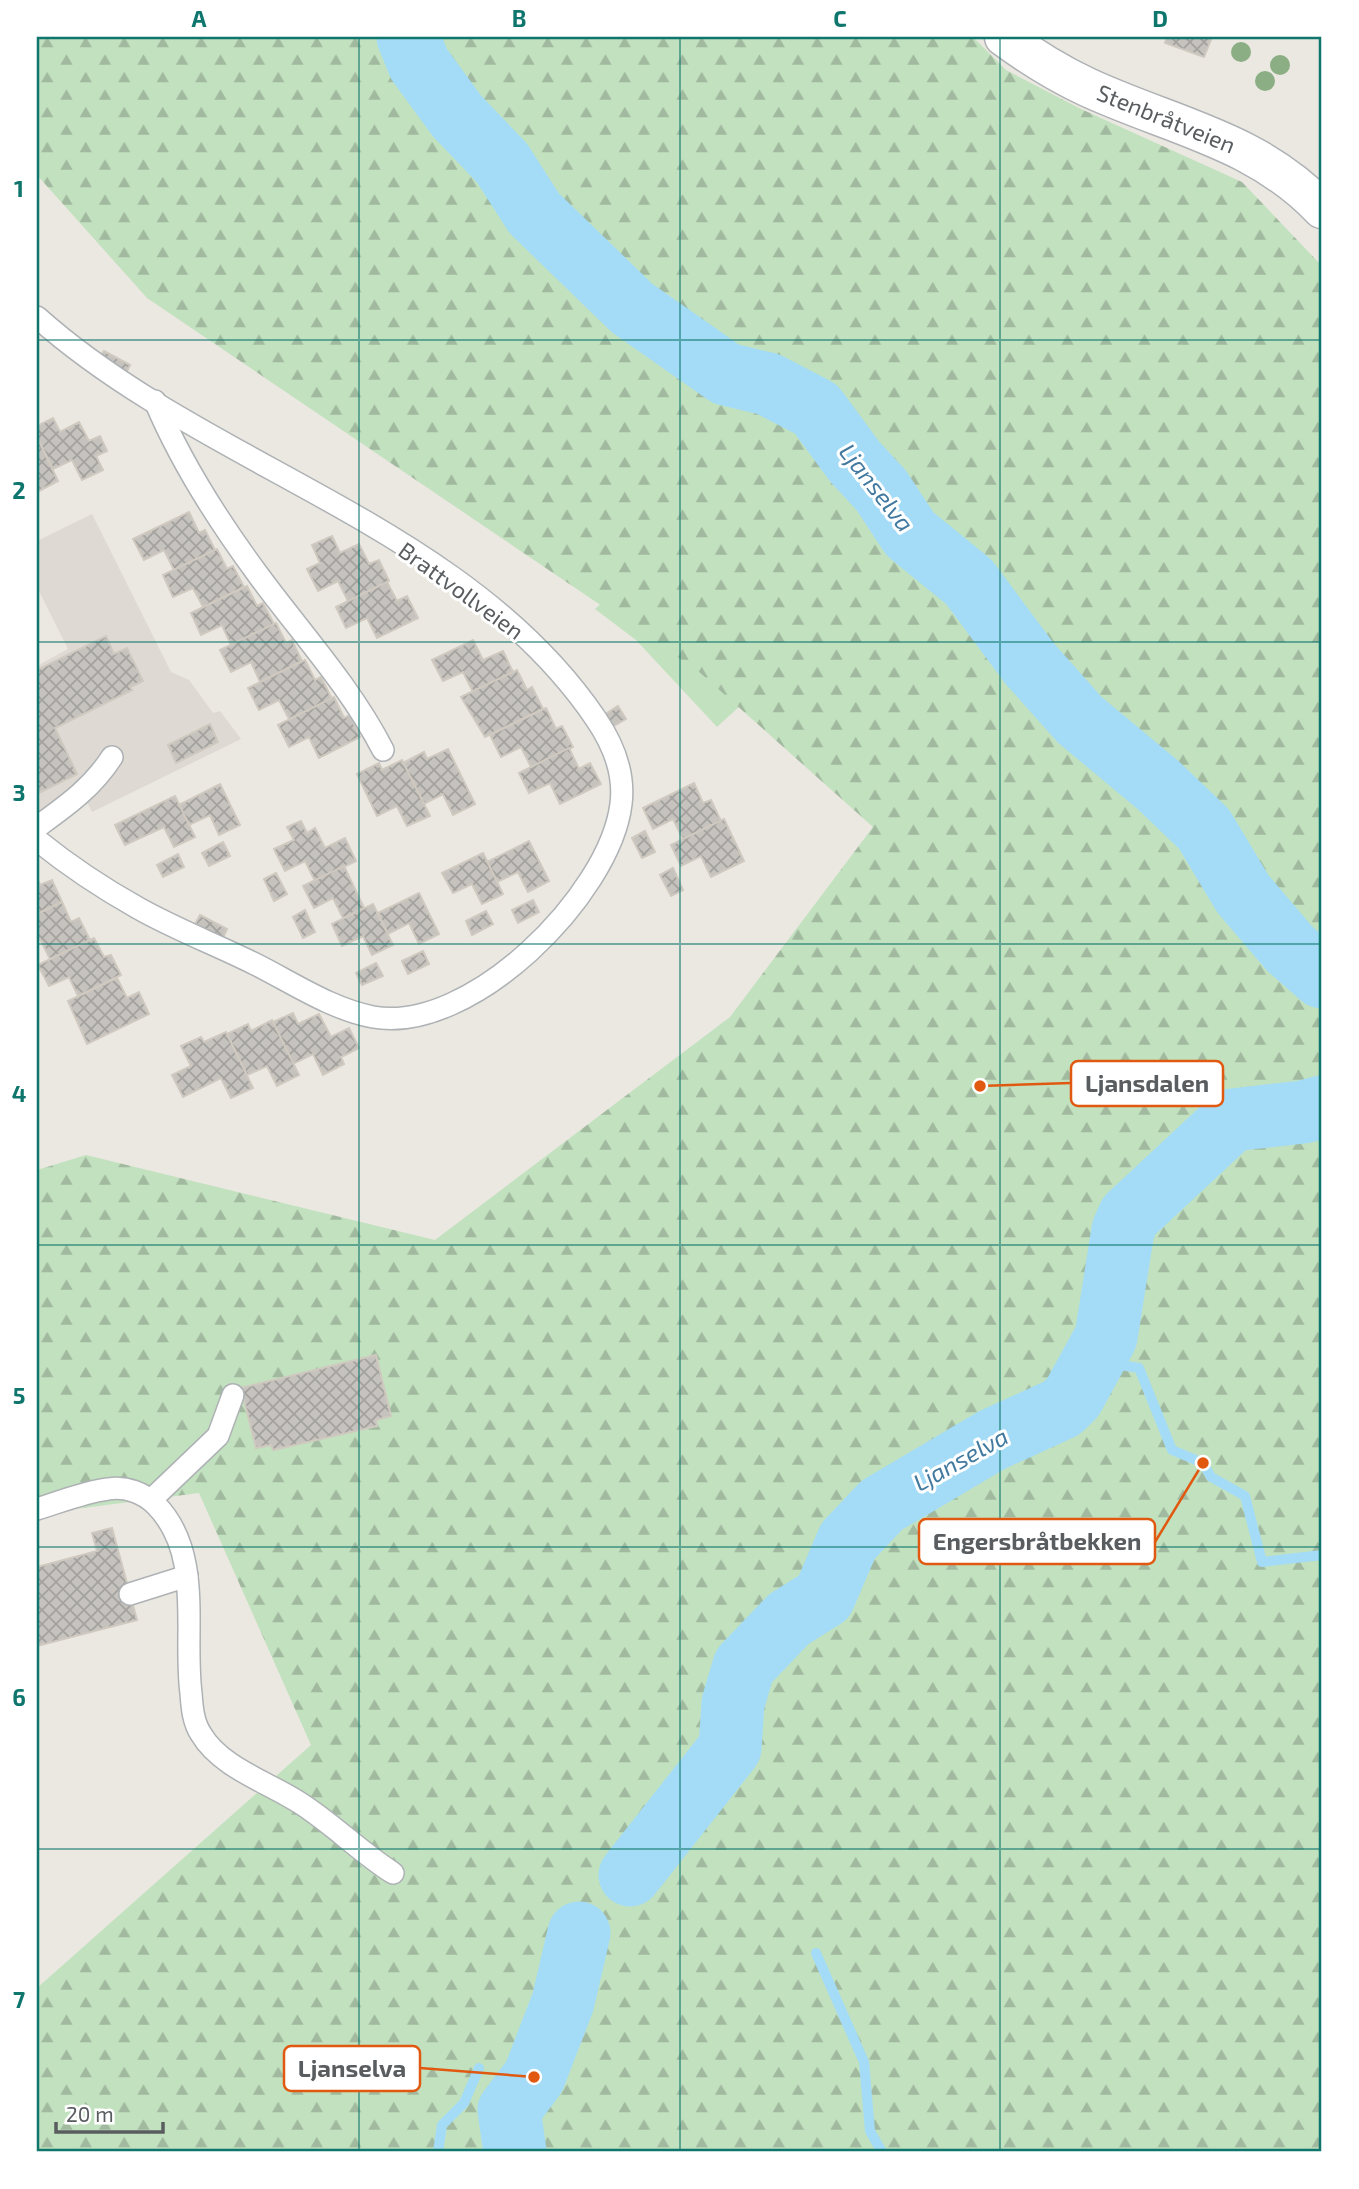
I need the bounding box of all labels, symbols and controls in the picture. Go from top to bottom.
text: A [191,4,207,32]
text: B [512,4,526,32]
text: C [833,4,847,32]
text: D [1152,4,1168,32]
street label: Stenbråtveien [1093,78,1240,159]
text: 1 [14,174,24,202]
water label: Ljanselva [834,437,921,537]
text: 2 [12,476,26,504]
street label: Brattvollveien [394,535,530,645]
text: 3 [12,778,26,806]
callout: Ljansdalen [1071,1061,1223,1106]
text: Ljansdalen [1085,1068,1209,1097]
text: 4 [12,1079,26,1107]
text: 5 [13,1381,25,1409]
water label: Ljanselva [908,1421,1013,1497]
callout: Engersbråtbekken [919,1519,1155,1564]
text: Engersbråtbekken [933,1526,1141,1555]
text: 6 [12,1683,26,1711]
text: 7 [13,1985,25,2013]
callout: Ljanselva [284,2046,420,2091]
text: Ljanselva [298,2053,406,2082]
scale bar [56,2091,163,2135]
text: 20 m [66,2101,114,2126]

